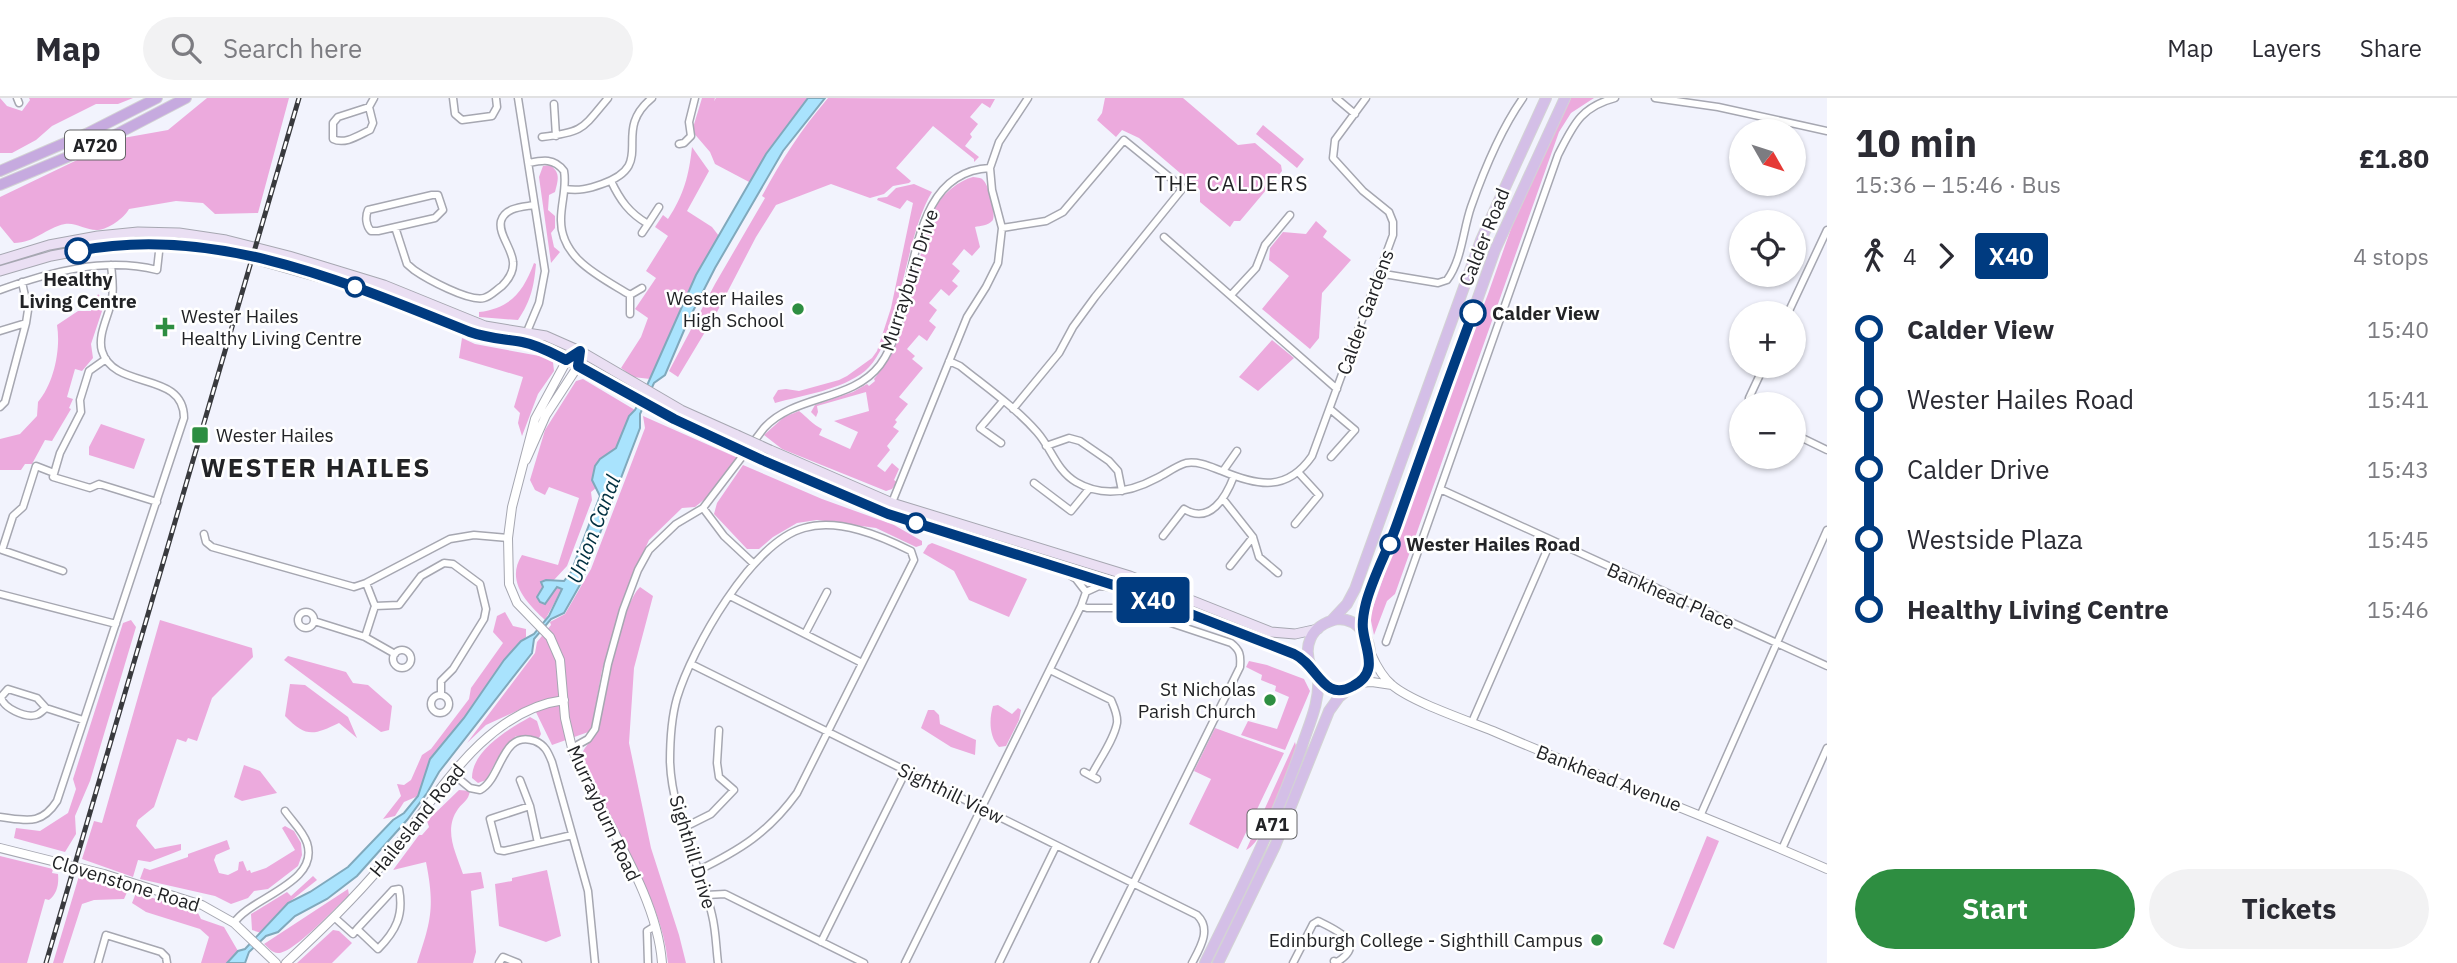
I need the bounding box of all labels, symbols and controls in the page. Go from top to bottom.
search box [143,17,633,80]
text: Map [35,27,101,70]
icon: search [167,29,205,67]
text: Search here [223,31,362,65]
text: Map [2167,32,2214,64]
text: Layers [2252,32,2322,64]
text: Share [2360,32,2422,64]
text: 10 min [1855,118,1977,167]
north arrow [1729,119,1806,196]
map controls [1729,119,1806,469]
road number: A720 [65,130,125,160]
text: £1.80 [2359,141,2429,175]
district label: THE CALDERS [1154,169,1310,197]
text: 15:36 – 15:46 · Bus [1855,169,2061,199]
street label: Calder Road [1453,184,1515,290]
street label: Murrayburn Drive [875,206,943,354]
button: locate [1729,210,1806,287]
icon: walk [1855,237,1893,275]
icon: forward [1927,237,1965,275]
marker: Healthy Living Centre [65,238,91,264]
text: X40 [1989,240,2034,272]
text: 4 [1903,241,1917,271]
text: 4 stops [2353,241,2429,271]
street label: Calder Gardens [1331,246,1399,378]
place label: Healthy Living Centre [19,267,137,313]
unlabelled marker [345,277,365,297]
place label: Wester Hailes High School [666,286,784,332]
marker: Calder View [1460,300,1486,326]
marker: Wester Hailes High School [790,301,806,317]
place label: Calder View [1492,301,1600,325]
button: + [1729,301,1806,378]
place label: Wester Hailes Healthy Living Centre [181,304,362,350]
text: Calder View [1907,312,2054,346]
text: 15:40 [2367,314,2429,344]
marker: Wester Hailes Healthy Living Centre [155,317,175,337]
text: Wester Hailes Road [1907,382,2134,416]
text: 15:41 [2367,384,2429,414]
button: − [1729,392,1806,469]
place label: Wester Hailes [216,423,334,447]
marker: Wester Hailes [190,425,210,445]
district label: WESTER HAILES [201,450,431,484]
text: Calder Drive [1907,452,2049,486]
text: 15:43 [2367,454,2429,484]
water label: Union Canal [560,470,627,587]
unlabelled marker [906,513,926,533]
text: Westside Plaza [1907,522,2083,556]
text: 15:45 [2367,524,2429,554]
place label: Wester Hailes Road [1406,532,1580,556]
marker: Wester Hailes Road [1380,534,1400,554]
street label: Bankhead Place [1604,557,1738,635]
line badge: X40 [1113,577,1193,623]
text: X40 [1131,584,1175,616]
text: Healthy Living Centre [1907,592,2169,626]
text: 15:46 [2367,594,2429,624]
place label: St Nicholas Parish Church [1138,677,1256,723]
marker: St Nicholas Parish Church [1262,692,1278,708]
street label: Bankhead Avenue [1533,739,1685,817]
street label: Murrayburn Road [562,741,646,885]
street label: Sighthill View [894,757,1008,829]
street label: Hailesland Road [364,759,470,881]
street label: Sighthill Drive [664,792,722,912]
road number: A71 [1248,810,1296,838]
street label: Clovenstone Road [49,849,203,917]
button: Start [1855,869,2135,949]
button: Tickets [2149,869,2429,949]
place label: Edinburgh College - Sighthill Campus [1269,928,1583,952]
marker: Edinburgh College - Sighthill Campus [1589,932,1605,948]

